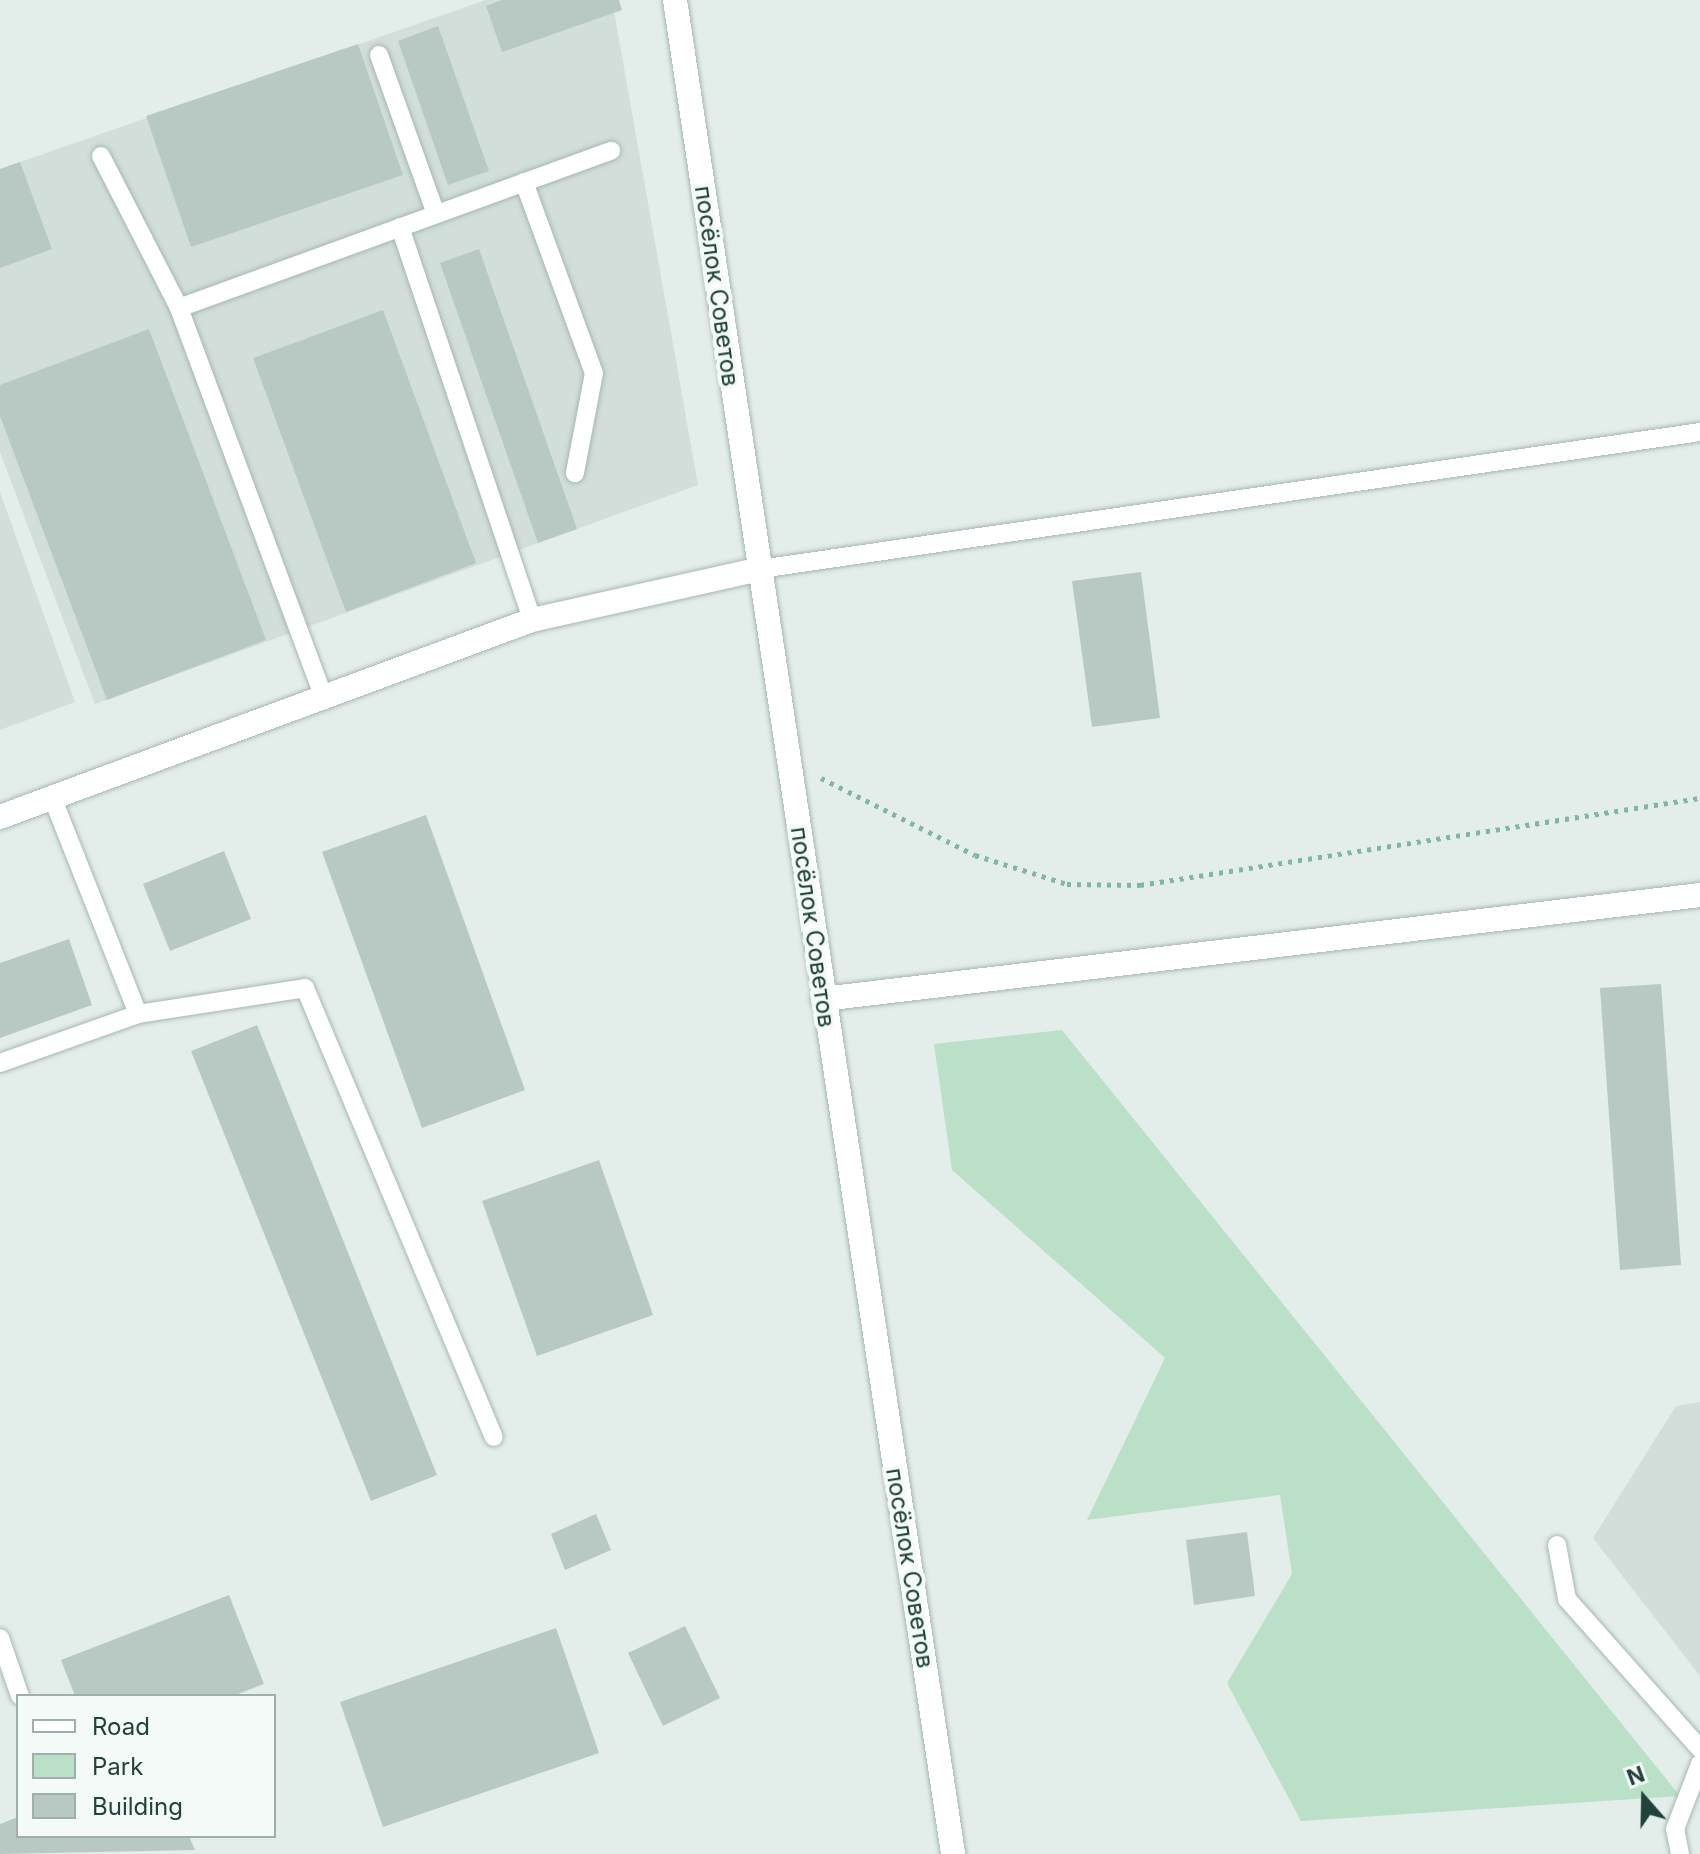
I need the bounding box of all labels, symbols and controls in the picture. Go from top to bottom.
street label: посёлок Советов [689,184,745,388]
street label: посёлок Советов [785,825,841,1029]
street label: посёлок Советов [880,1466,940,1670]
legend [16,1694,276,1838]
text: Road [92,1712,150,1741]
text: Park [92,1752,143,1781]
north arrow [1604,1758,1684,1838]
text: N [1623,1760,1648,1791]
text: Building [92,1792,183,1821]

